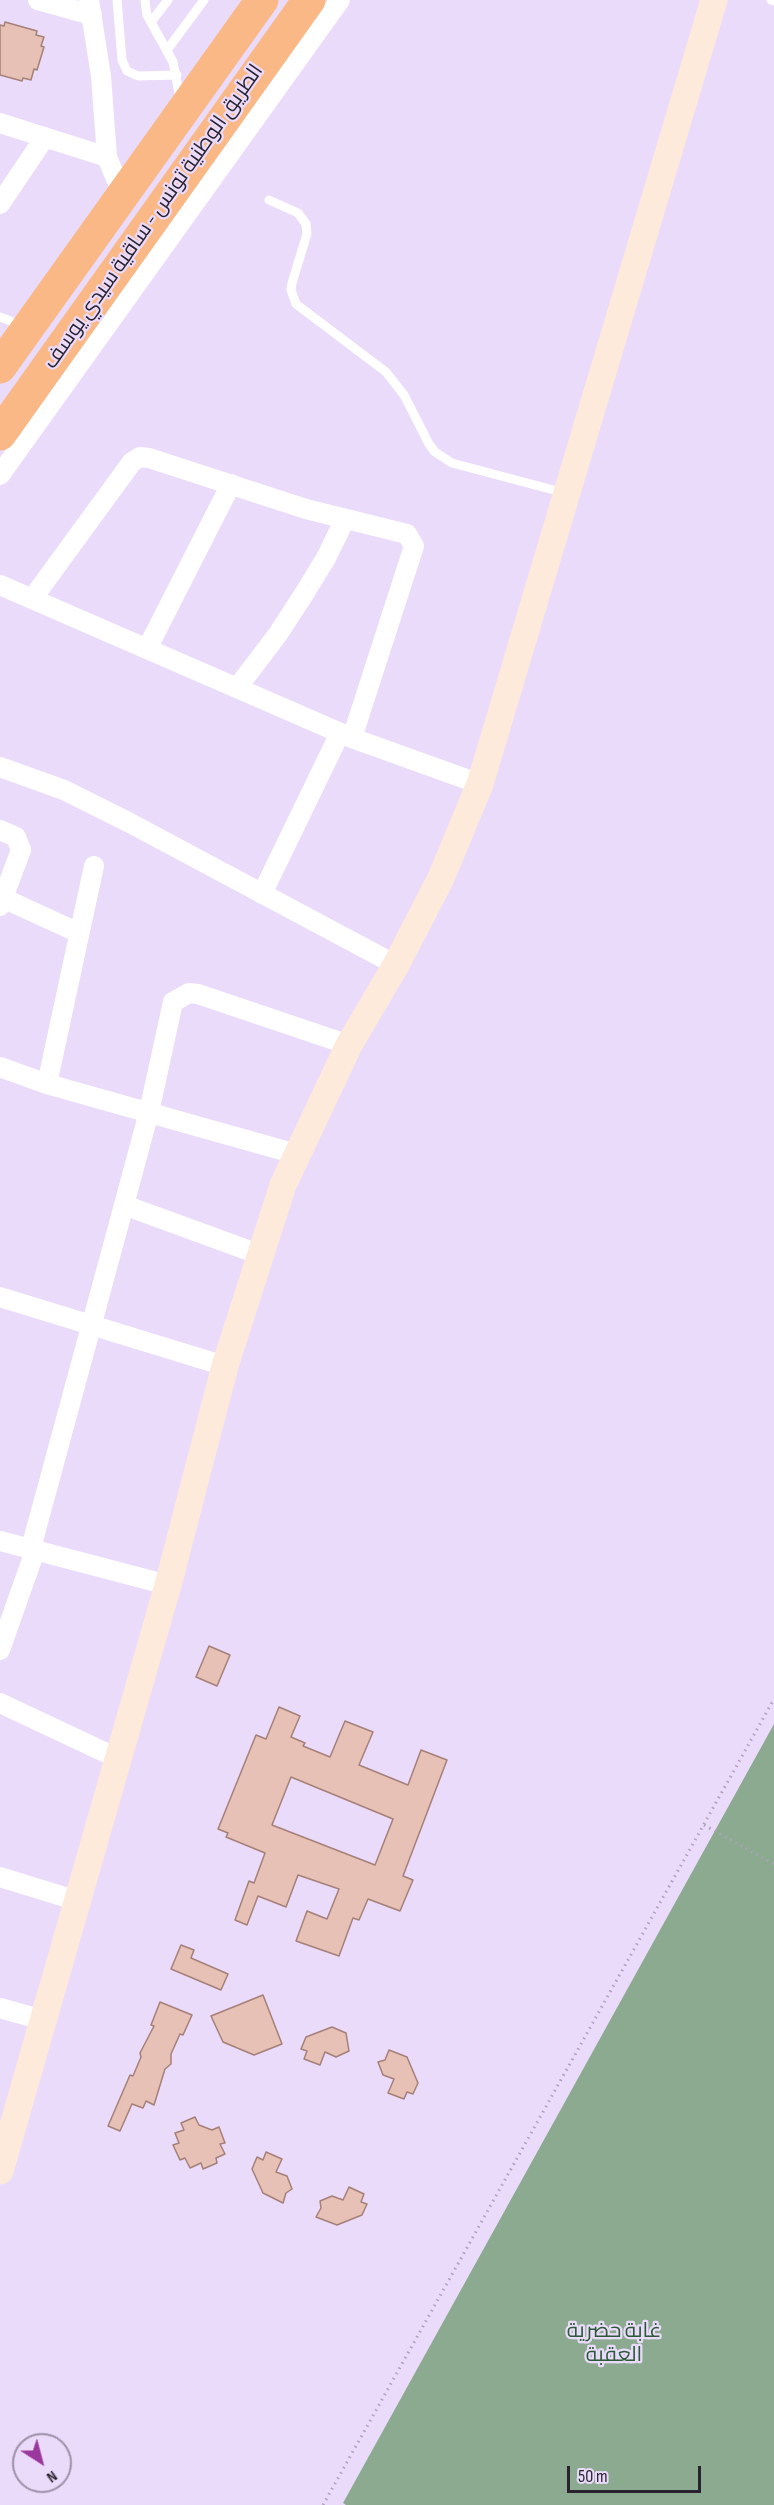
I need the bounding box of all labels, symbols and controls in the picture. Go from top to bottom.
street label: الطريق الوطنية تونس - ساقية سيدي يوسف [39,60,269,374]
park label: غابة حضرية العقبة [567,2319,661,2369]
north arrow [12,2433,72,2493]
scale bar [570,2454,704,2492]
text: N [43,2466,61,2487]
text: 50 m [578,2466,608,2487]

